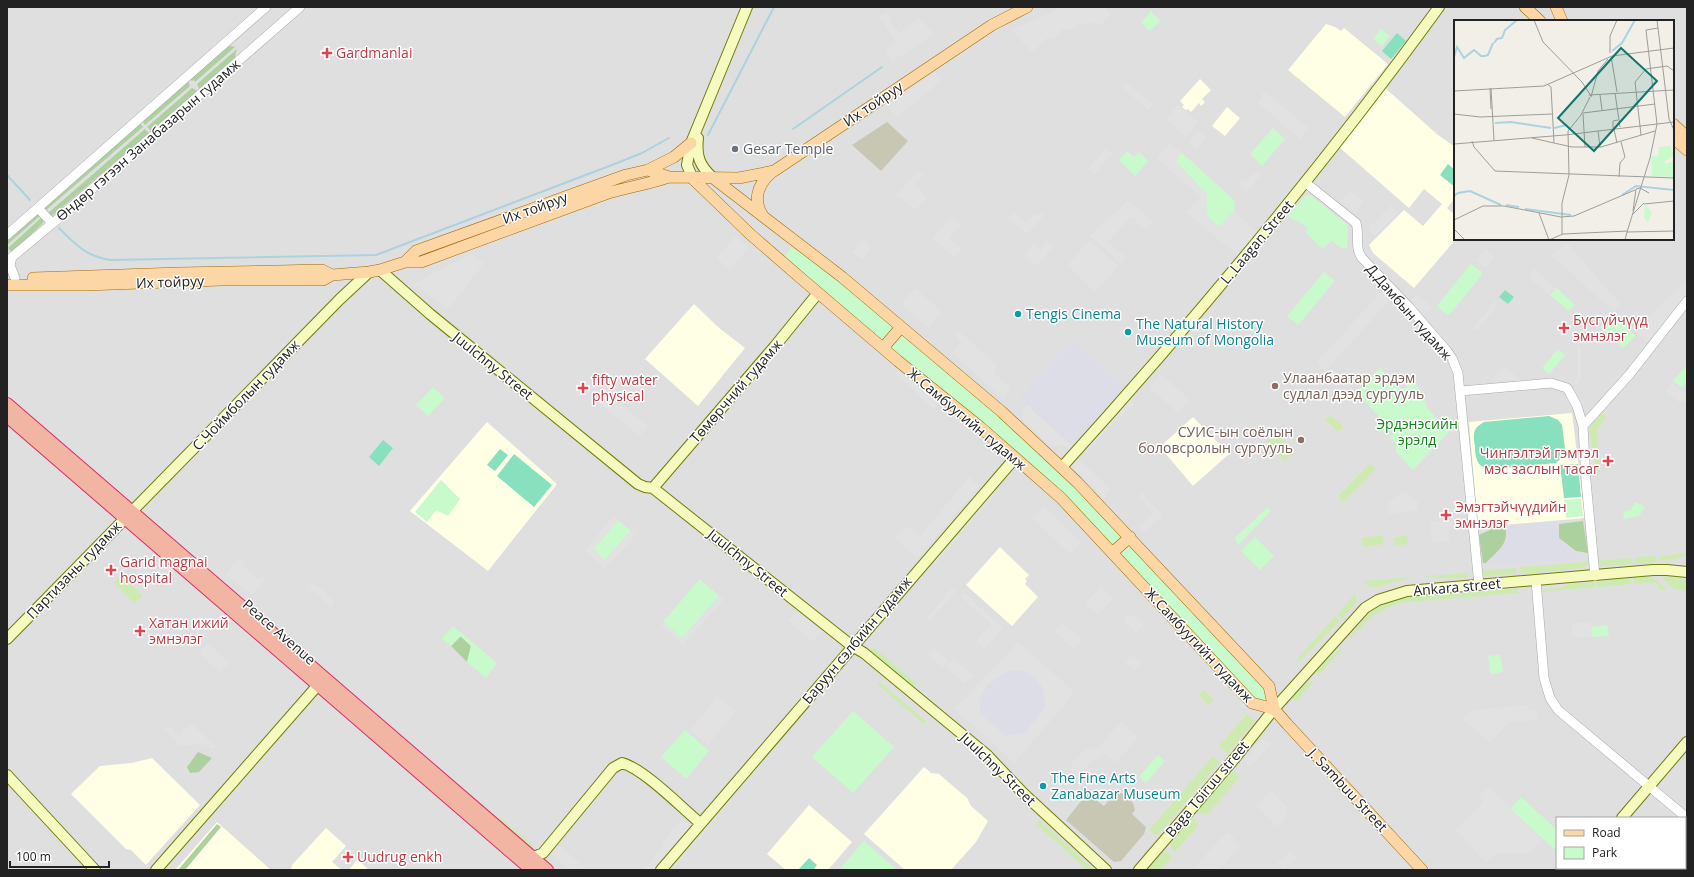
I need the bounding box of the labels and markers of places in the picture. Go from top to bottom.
place label: Gardmanlai [336,43,412,62]
marker: Gardmanlai [321,47,333,59]
place label: Gesar Temple [743,139,833,158]
marker: Gesar Temple [730,144,740,154]
place label: Tengis Cinema [1026,304,1121,323]
marker: Tengis Cinema [1013,309,1023,319]
place label: Бүсгүйчүүд эмнэлэг [1573,310,1648,345]
place label: The Natural History Museum of Mongolia [1136,314,1274,349]
marker: Бүсгүйчүүд эмнэлэг [1558,322,1570,334]
marker: The Natural History Museum of Mongolia [1123,327,1133,337]
place label: Улаанбаатар эрдэм судлал дээд сургууль [1283,368,1424,403]
place label: fifty water physical [592,370,658,405]
marker: Улаанбаатар эрдэм судлал дээд сургууль [1270,381,1280,391]
marker: fifty water physical [577,382,589,394]
place label: СУИС-ын соёлын боловсролын сургууль [1138,422,1293,457]
marker: СУИС-ын соёлын боловсролын сургууль [1296,435,1306,445]
place label: Чингэлтэй гэмтэл мэс заслын тасаг [1480,443,1599,478]
marker: Чингэлтэй гэмтэл мэс заслын тасаг [1602,455,1614,467]
place label: Эмэгтэйчүүдийн эмнэлэг [1455,497,1567,532]
marker: Эмэгтэйчүүдийн эмнэлэг [1440,509,1452,521]
place label: Garid magnai hospital [120,552,208,587]
marker: Garid magnai hospital [105,564,117,576]
place label: Хатан ижий эмнэлэг [149,613,229,648]
marker: Хатан ижий эмнэлэг [134,625,146,637]
place label: The Fine Arts Zanabazar Museum [1051,768,1180,803]
marker: The Fine Arts Zanabazar Museum [1038,781,1048,791]
place label: Uudrug enkh [357,847,442,866]
marker: Uudrug enkh [342,851,354,863]

